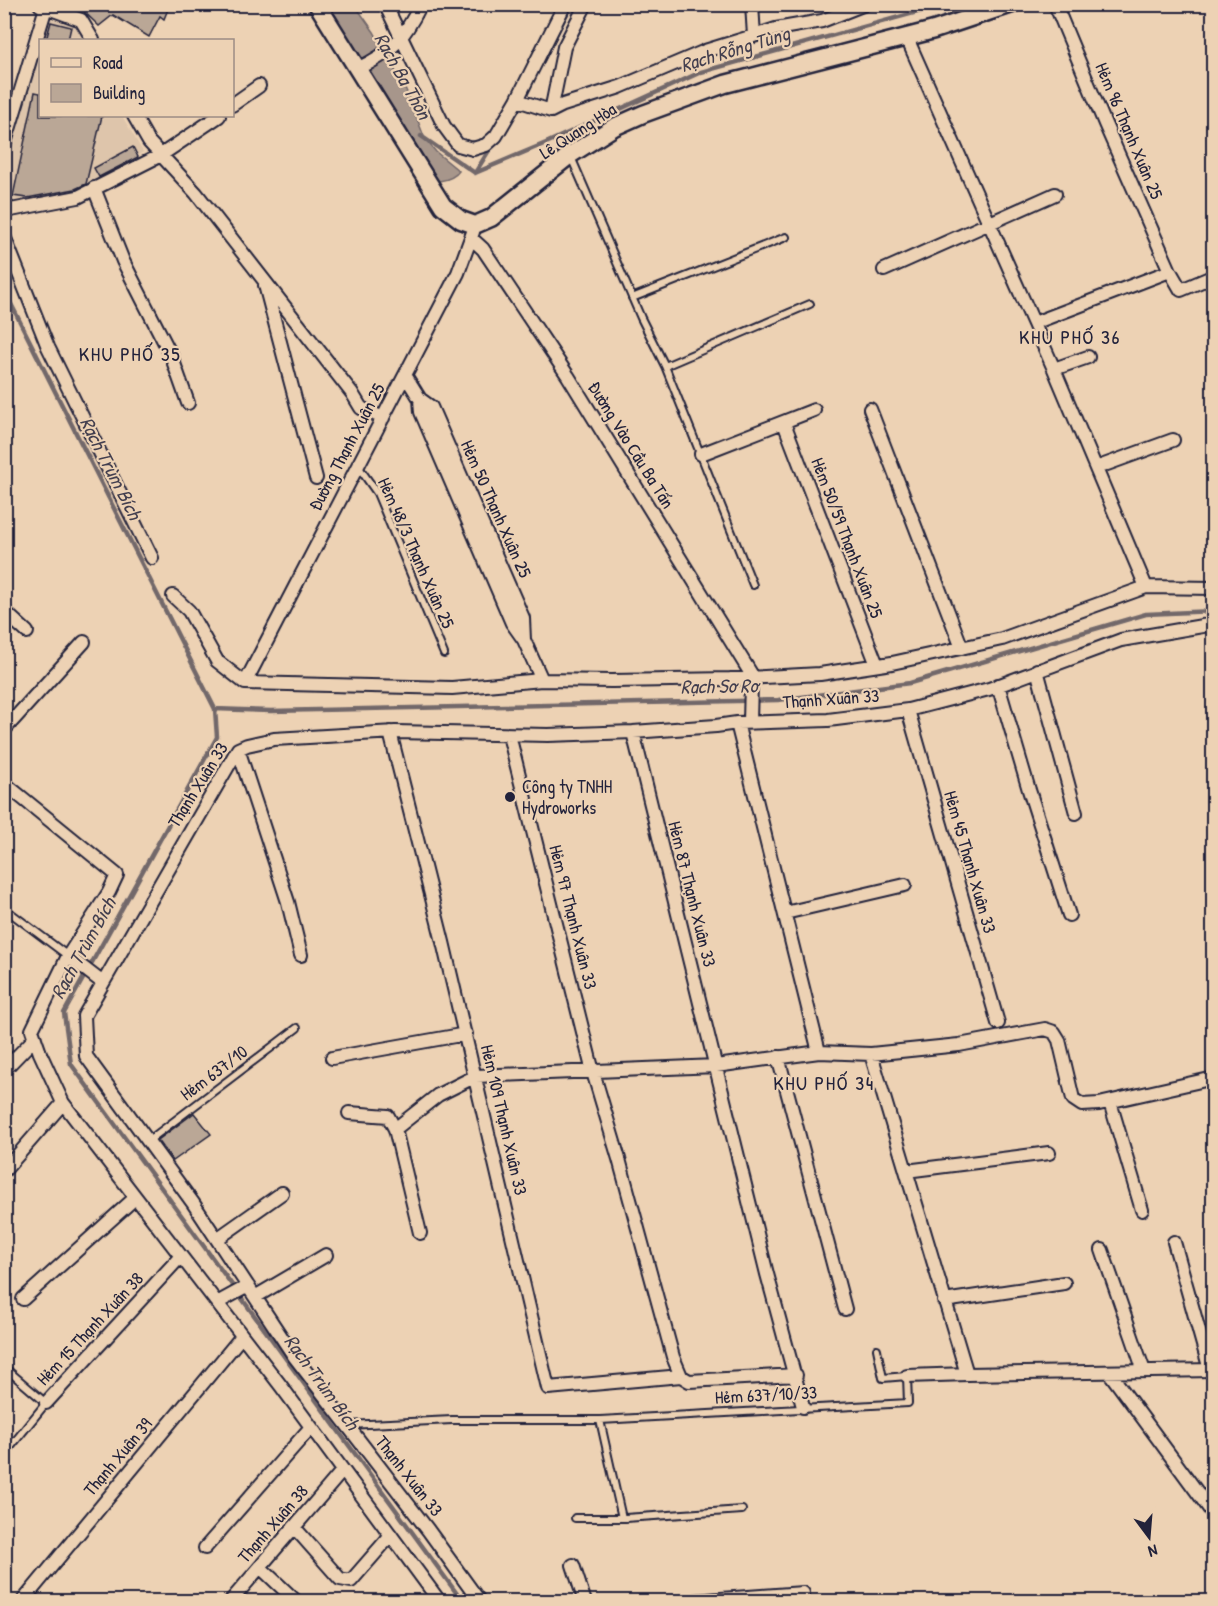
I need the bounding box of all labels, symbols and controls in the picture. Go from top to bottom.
water label: Rạch Rỗng Tùng [677,19,794,79]
water label: Rạch Ba Thôn [369,28,439,126]
legend [39,39,234,117]
text: Road [93,50,123,75]
street label: Hẻm 96 Thạnh Xuân 25 [1089,59,1170,203]
text: Building [93,80,145,105]
street label: Lê Quang Hòa [534,96,621,165]
district label: KHU PHỐ 36 [1019,323,1121,350]
district label: KHU PHỐ 35 [79,340,181,367]
street label: Đường Vào Cầu Ba Tấn [582,376,681,513]
street label: Đường Thạnh Xuân 25 [302,378,391,515]
water label: Rạch Trùm Bích [74,412,150,525]
street label: Hẻm 50 Thạnh Xuân 25 [455,436,538,582]
street label: Hẻm 50/59 Thạnh Xuân 25 [805,454,890,622]
street label: Hẻm 48/3 Thạnh Xuân 25 [372,473,461,633]
water label: Rạch Sơ Rơ [680,671,761,700]
street label: Thạnh Xuân 33 [782,683,880,714]
street label: Thạnh Xuân 33 [161,737,234,832]
place label: Công ty TNHH Hydroworks [522,774,612,820]
street label: Hẻm 45 Thạnh Xuân 33 [938,788,1003,936]
marker: Công ty TNHH Hydroworks [503,790,517,804]
street label: Hẻm 87 Thạnh Xuân 33 [662,818,723,969]
street label: Hẻm 97 Thạnh Xuân 33 [543,842,604,992]
water label: Rạch Trùm Bích [44,891,122,1003]
street label: Hẻm 637/10 [175,1039,253,1106]
street label: Hẻm 109 Thạnh Xuân 33 [475,1042,534,1198]
district label: KHU PHỐ 34 [773,1069,875,1096]
street label: Hẻm 15 Thạnh Xuân 38 [31,1266,149,1391]
water label: Rạch Trùm Bích [279,1329,367,1436]
street label: Hẻm 637/10/33 [714,1379,818,1410]
street label: Thạnh Xuân 39 [78,1412,158,1501]
street label: Thạnh Xuân 33 [370,1430,449,1521]
street label: Thạnh Xuân 38 [232,1479,314,1568]
north arrow [1119,1507,1179,1567]
text: N [1146,1540,1160,1563]

